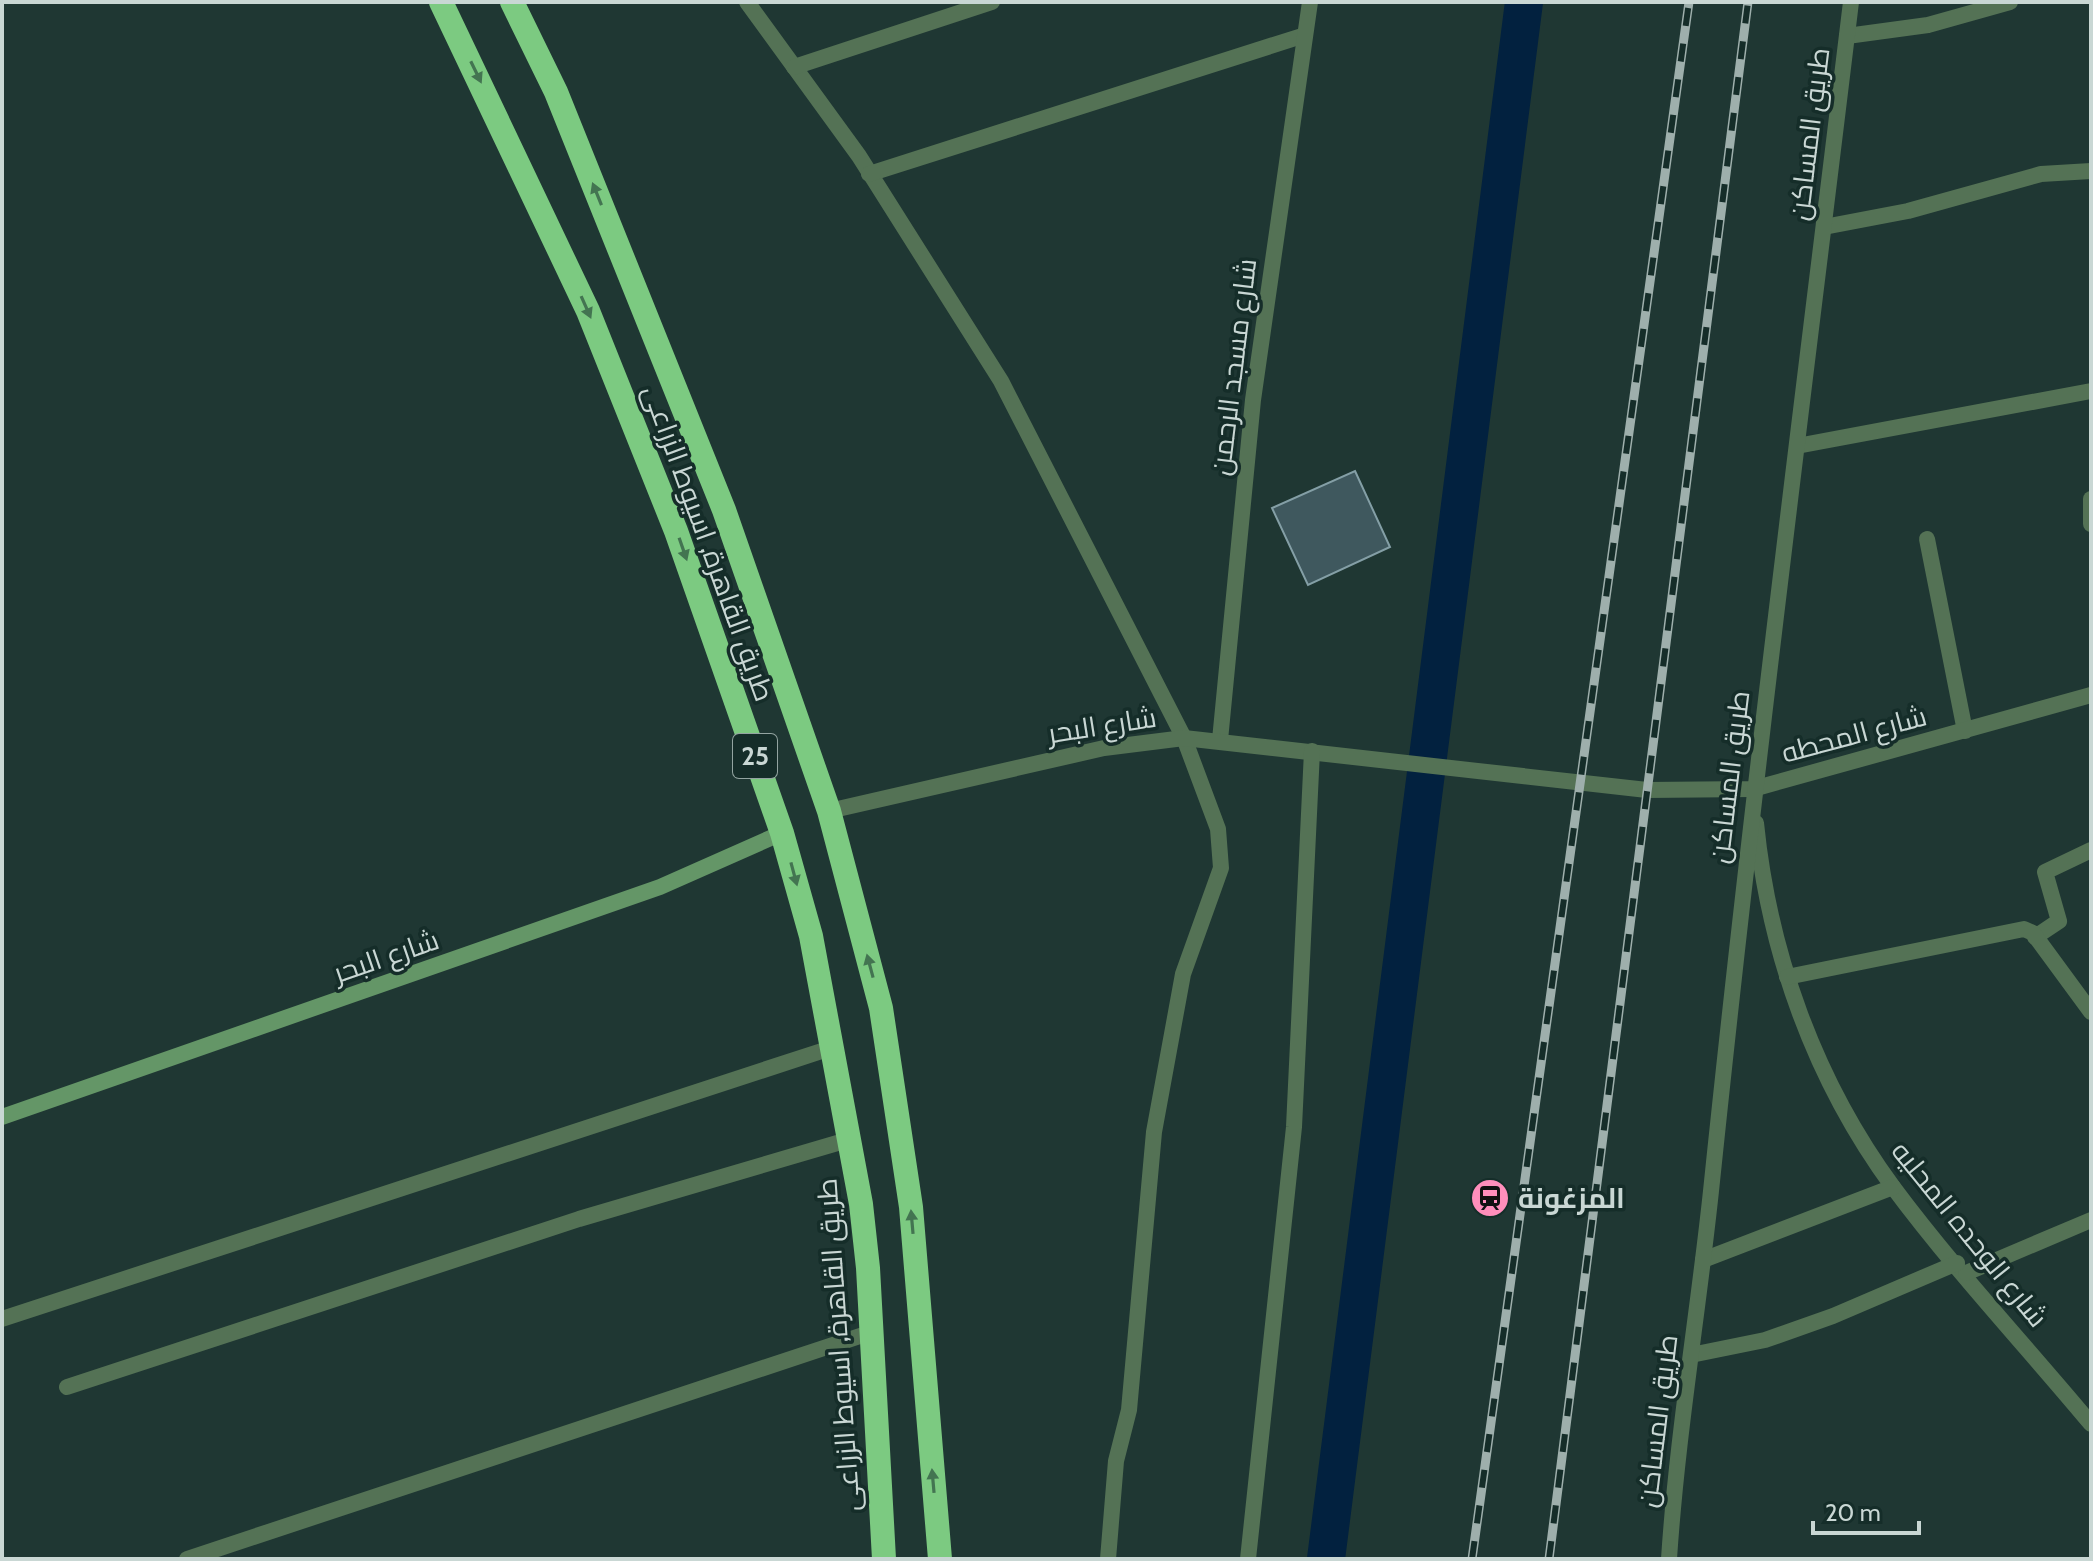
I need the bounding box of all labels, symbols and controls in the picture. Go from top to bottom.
street label: طريق المساكن [1782,46,1836,222]
one-way arrow [469,60,483,84]
one-way arrow [590,182,603,206]
street label: شارع مسجد الرحمن [1203,257,1265,478]
one-way arrow [580,296,593,319]
street label: طريق القاهرة, اسيوط الزراعى [636,380,782,706]
one-way arrow [677,537,689,561]
street label: طريق المساكن [1702,689,1756,865]
street label: شارع المحطه [1778,698,1931,772]
street label: شارع البحر [1043,700,1159,753]
road number: 25 [733,734,777,778]
one-way arrow [788,863,801,887]
street label: شارع البحر [327,922,444,992]
one-way arrow [863,953,875,978]
street label: شارع الوحده المحليه [1883,1134,2055,1335]
street label: طريق القاهرة, اسيوط الزراعى [809,1177,867,1513]
station icon: المزغونة [1469,1177,1511,1219]
place label: المزغونة [1518,1181,1625,1215]
one-way arrow [906,1209,919,1234]
street label: طريق المساكن [1630,1333,1684,1509]
one-way arrow [926,1468,939,1493]
scale bar [1813,1485,1919,1535]
text: 20 m [1825,1498,1881,1527]

